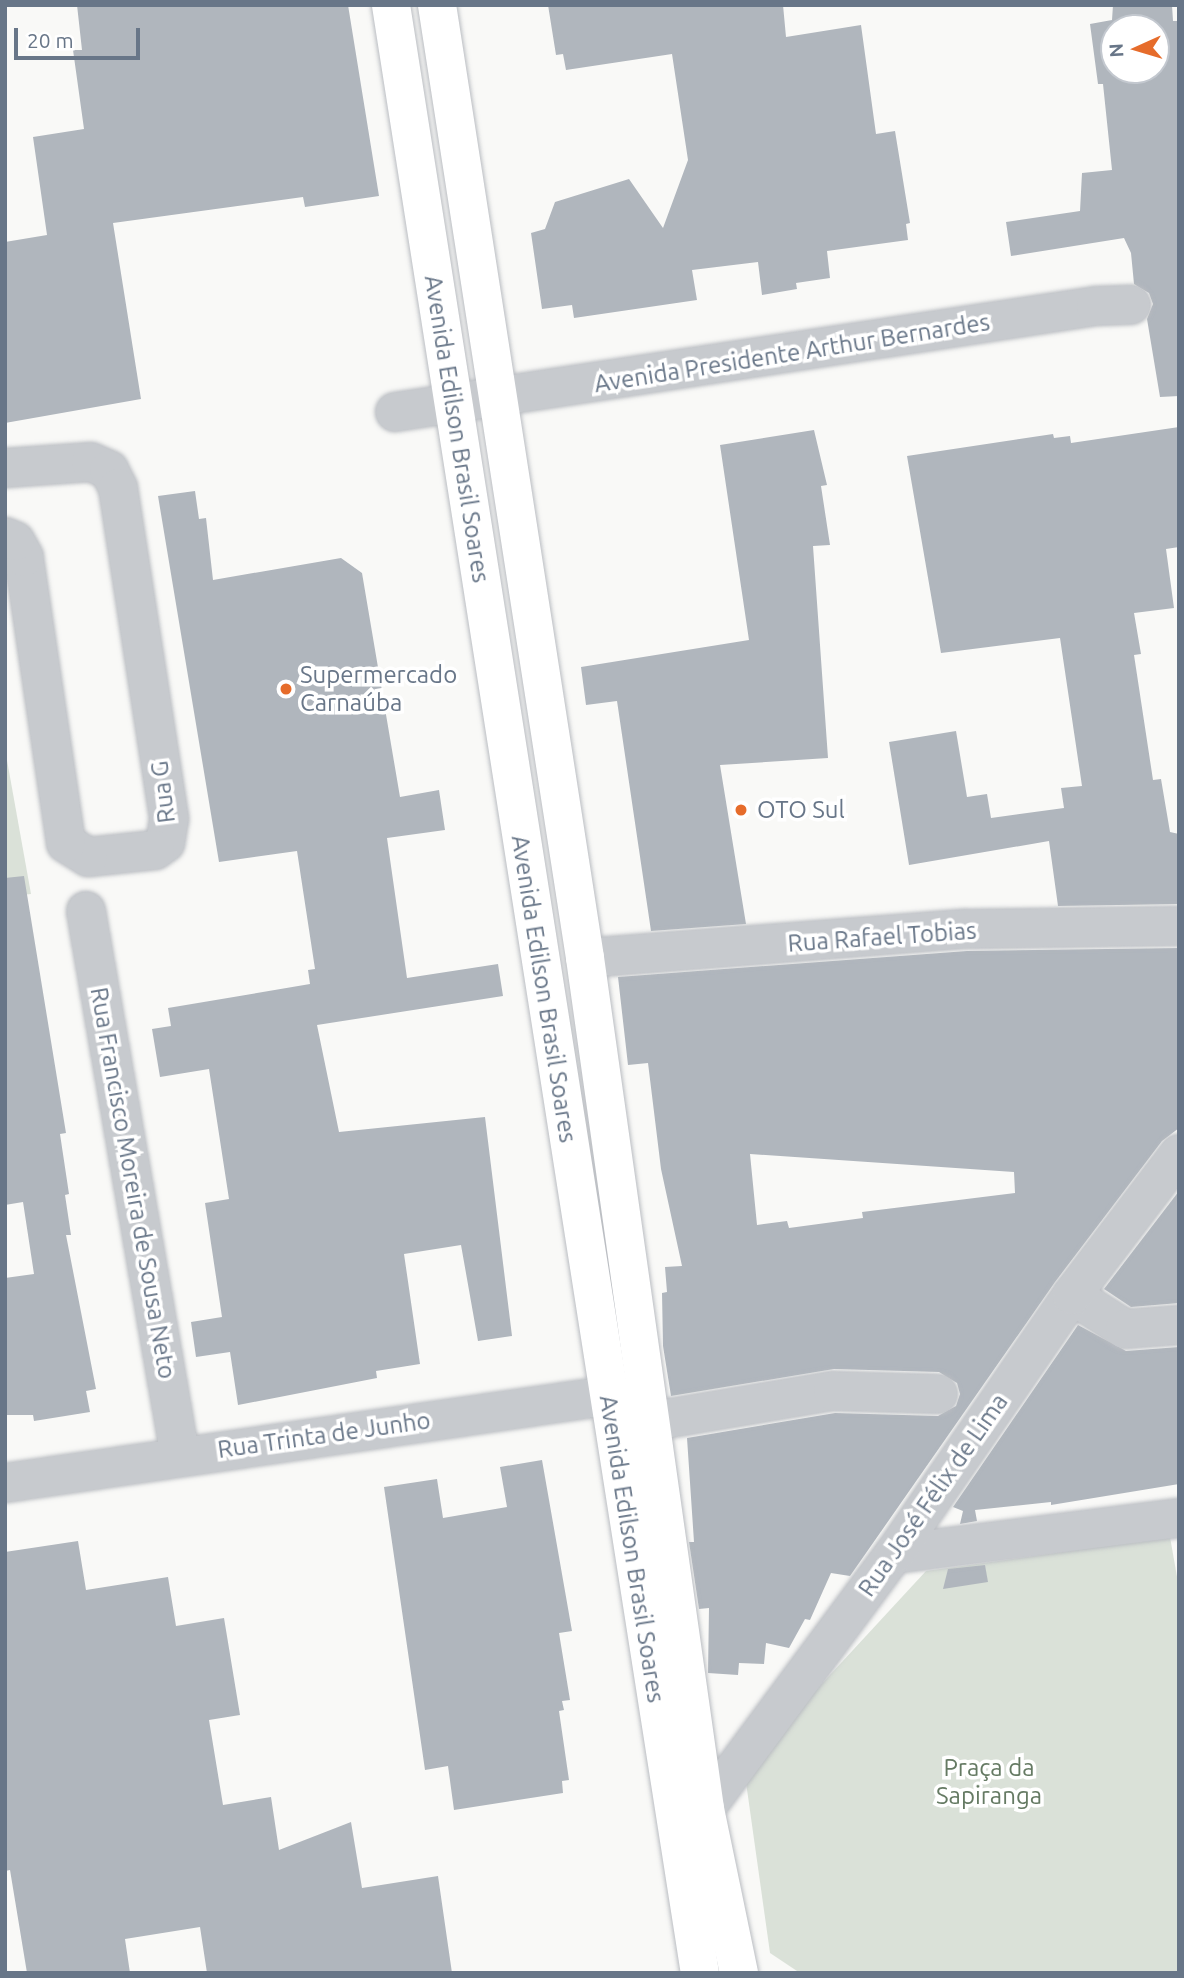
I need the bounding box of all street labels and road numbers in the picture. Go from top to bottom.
street label: Avenida Edilson Brasil Soares [418,273,496,585]
street label: Avenida Presidente Arthur Bernardes [592,307,992,399]
street label: Rua G [145,759,181,825]
street label: Avenida Edilson Brasil Soares [505,833,583,1145]
street label: Rua Rafael Tobias [787,916,977,958]
street label: Rua Francisco Moreira de Sousa Neto [84,985,182,1381]
street label: Rua José Félix de Lima [852,1388,1014,1602]
street label: Avenida Edilson Brasil Soares [593,1393,671,1705]
street label: Rua Trinta de Junho [216,1406,432,1464]

